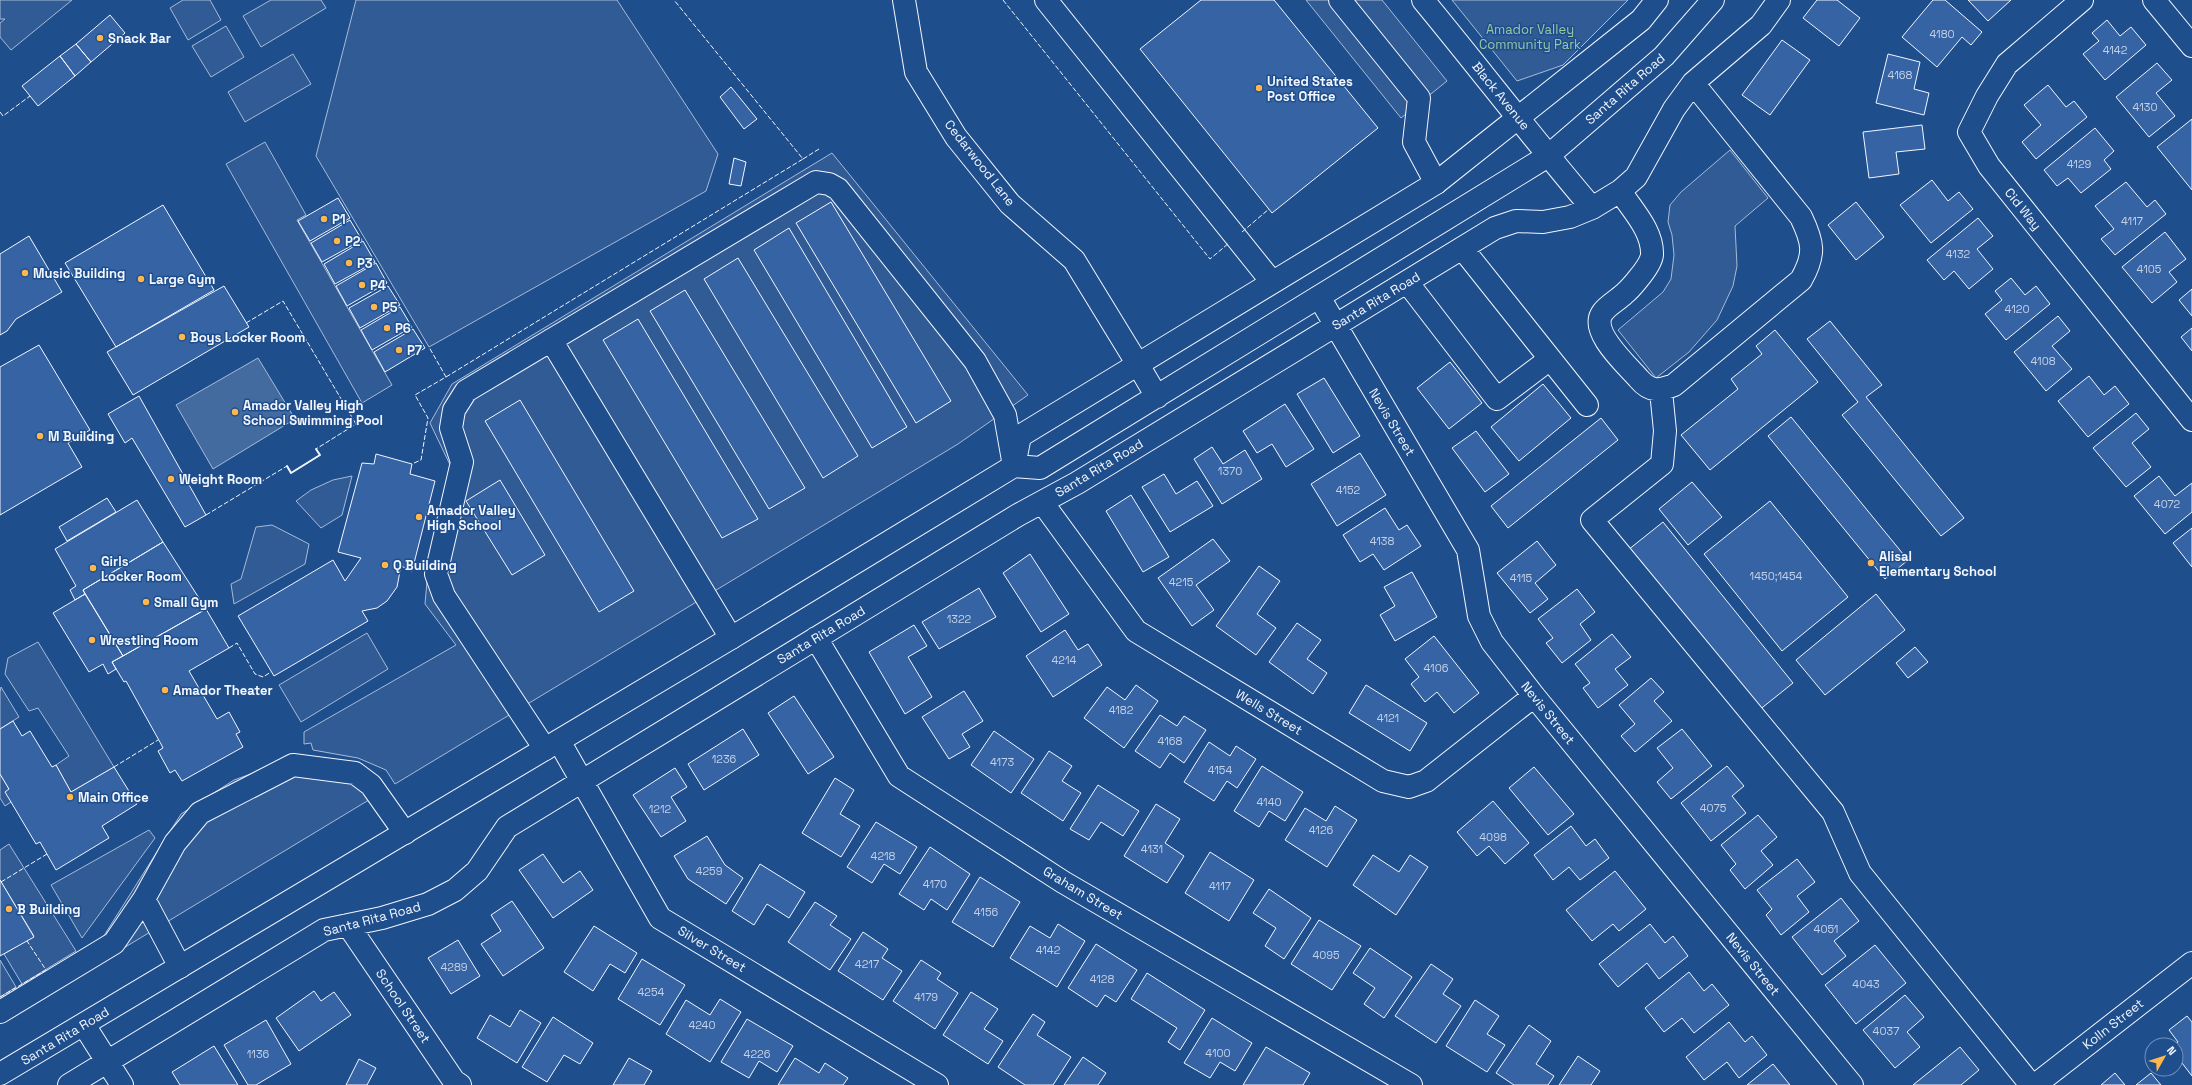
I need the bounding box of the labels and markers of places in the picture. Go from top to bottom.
place label: Snack Bar [108,30,171,47]
marker: Snack Bar [95,33,105,43]
place label: United States Post Office [1267,73,1353,105]
marker: United States Post Office [1254,83,1264,93]
place label: P1 [332,211,346,228]
marker: P1 [319,214,329,224]
place label: P2 [345,233,361,250]
marker: P2 [332,236,342,246]
place label: P3 [357,255,373,272]
marker: P3 [344,258,354,268]
place label: Music Building [33,265,125,282]
marker: Music Building [20,268,30,278]
place label: Large Gym [149,271,215,288]
marker: Large Gym [136,274,146,284]
place label: P4 [370,277,386,294]
marker: P4 [357,280,367,290]
place label: P5 [382,299,398,316]
marker: P5 [369,302,379,312]
place label: P6 [395,320,411,337]
marker: P6 [382,323,392,333]
place label: Boys Locker Room [190,329,305,346]
marker: Boys Locker Room [177,332,187,342]
place label: P7 [407,342,422,359]
marker: P7 [394,345,404,355]
place label: Amador Valley High School Swimming Pool [243,397,383,429]
marker: Amador Valley High School Swimming Pool [230,407,240,417]
place label: M Building [48,428,114,445]
marker: M Building [35,431,45,441]
place label: Weight Room [179,471,262,488]
marker: Weight Room [166,474,176,484]
place label: Amador Valley High School [427,502,516,534]
marker: Amador Valley High School [414,512,424,522]
place label: Alisal Elementary School [1879,548,1996,580]
place label: Girls Locker Room [101,553,182,585]
place label: Q Building [393,557,457,574]
marker: Alisal Elementary School [1866,558,1876,568]
marker: Q Building [380,560,390,570]
marker: Girls Locker Room [88,563,98,573]
place label: Small Gym [154,594,218,611]
marker: Small Gym [141,597,151,607]
place label: Wrestling Room [100,632,198,649]
marker: Wrestling Room [87,635,97,645]
place label: Amador Theater [173,682,273,699]
marker: Amador Theater [160,685,170,695]
place label: Main Office [78,789,149,806]
marker: Main Office [65,792,75,802]
place label: B Building [17,901,81,918]
marker: B Building [4,904,14,914]

